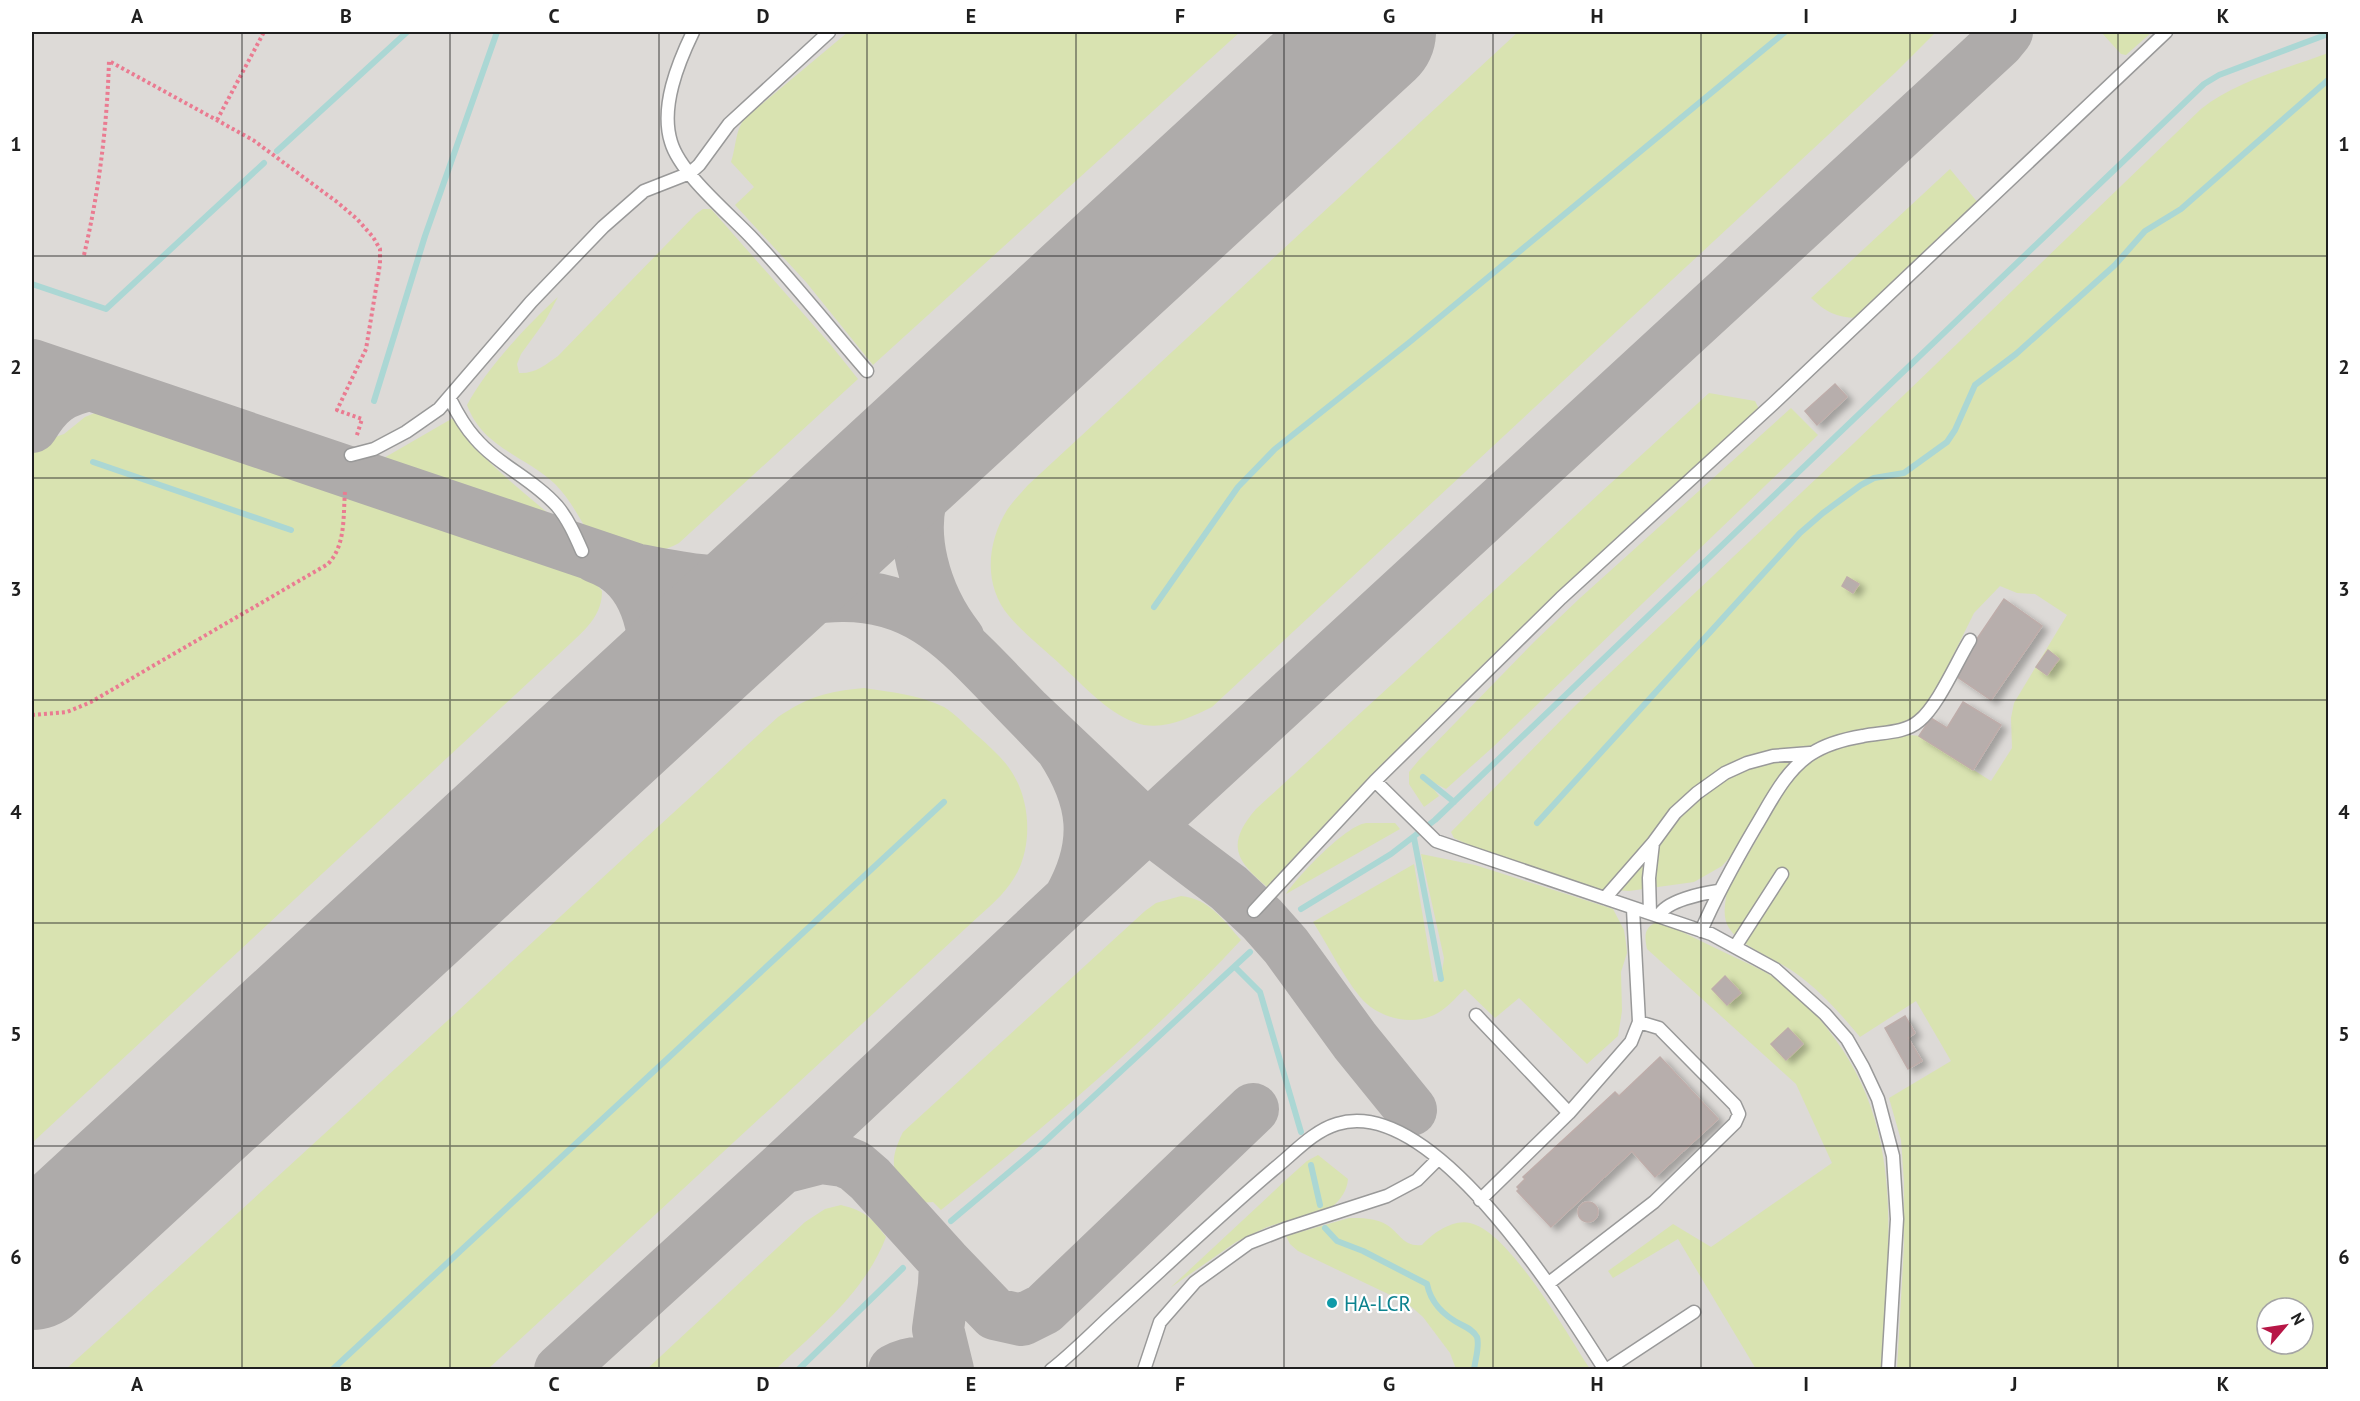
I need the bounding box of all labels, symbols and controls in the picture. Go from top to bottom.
text: A [131,3,144,29]
text: B [340,3,352,29]
text: C [548,3,560,29]
text: D [757,3,770,29]
text: E [966,3,976,29]
text: F [1175,3,1185,29]
text: G [1383,3,1395,29]
text: H [1590,3,1604,29]
text: I [1803,3,1809,29]
text: J [2010,3,2017,29]
text: K [2217,3,2230,29]
text: 1 [10,131,22,157]
text: 1 [2338,131,2350,157]
text: 2 [10,354,22,380]
text: 2 [2338,354,2350,380]
text: 3 [10,576,22,602]
text: 3 [2338,576,2350,602]
text: 4 [10,799,22,825]
text: 4 [2338,799,2350,825]
text: 5 [10,1021,22,1047]
text: 5 [2338,1021,2350,1047]
text: 6 [10,1244,22,1270]
text: 6 [2338,1244,2350,1270]
place label: HA-LCR [1344,1290,1411,1317]
marker: HA-LCR [1325,1296,1339,1310]
north arrow [2255,1296,2315,1356]
text: N [2287,1309,2309,1328]
text: A [131,1371,144,1397]
text: B [340,1371,352,1397]
text: C [548,1371,560,1397]
text: D [757,1371,770,1397]
text: E [966,1371,976,1397]
text: F [1175,1371,1185,1397]
text: G [1383,1371,1395,1397]
text: H [1590,1371,1604,1397]
text: I [1803,1371,1809,1397]
text: J [2010,1371,2017,1397]
text: K [2217,1371,2230,1397]

